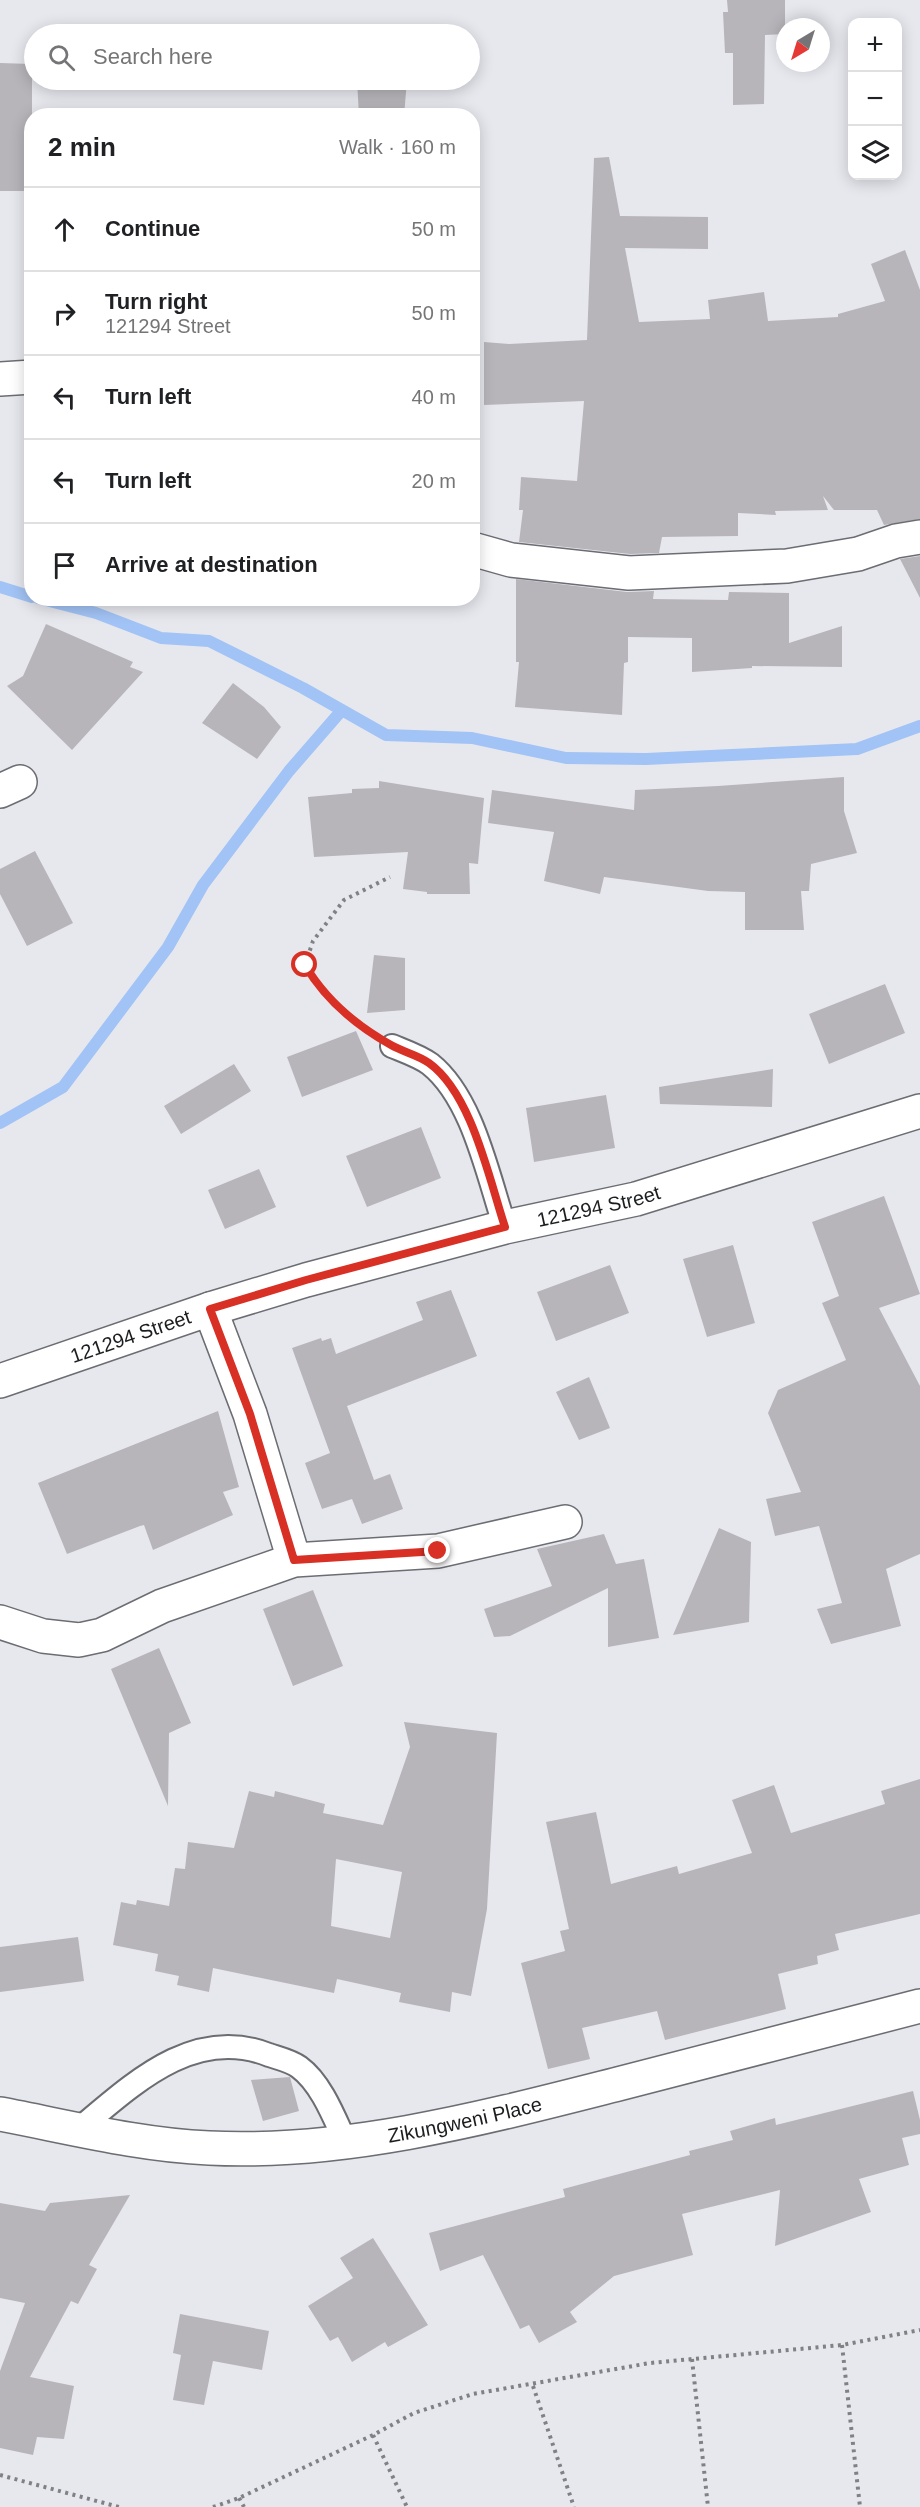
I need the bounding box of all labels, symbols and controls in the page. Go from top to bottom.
north arrow [776,18,830,72]
map controls [848,18,902,180]
button: + [848,18,902,72]
search box [24,24,480,90]
icon: search [45,41,78,74]
text: Search here [93,44,213,69]
button: − [848,72,902,126]
button: layers [848,126,902,180]
text: 2 min [48,132,116,162]
text: Walk · 160 m [339,136,456,158]
icon: ahead [48,213,81,246]
text: Continue [105,216,200,241]
text: 50 m [412,218,456,240]
text: Turn right [105,289,207,314]
icon: right [48,297,81,330]
text: 50 m [412,302,456,324]
text: 121294 Street [105,315,231,337]
icon: left [48,381,81,414]
text: Turn left [105,384,191,409]
text: 40 m [412,386,456,408]
icon: left [48,465,81,498]
text: Turn left [105,468,191,493]
text: 20 m [412,470,456,492]
icon: arrive [48,549,81,582]
text: Arrive at destination [105,552,318,577]
route start [291,951,317,977]
street label: 121294 Street [535,1181,663,1231]
street label: 121294 Street [68,1305,194,1367]
route end [424,1537,450,1563]
street label: Zikungweni Place [386,2093,544,2147]

